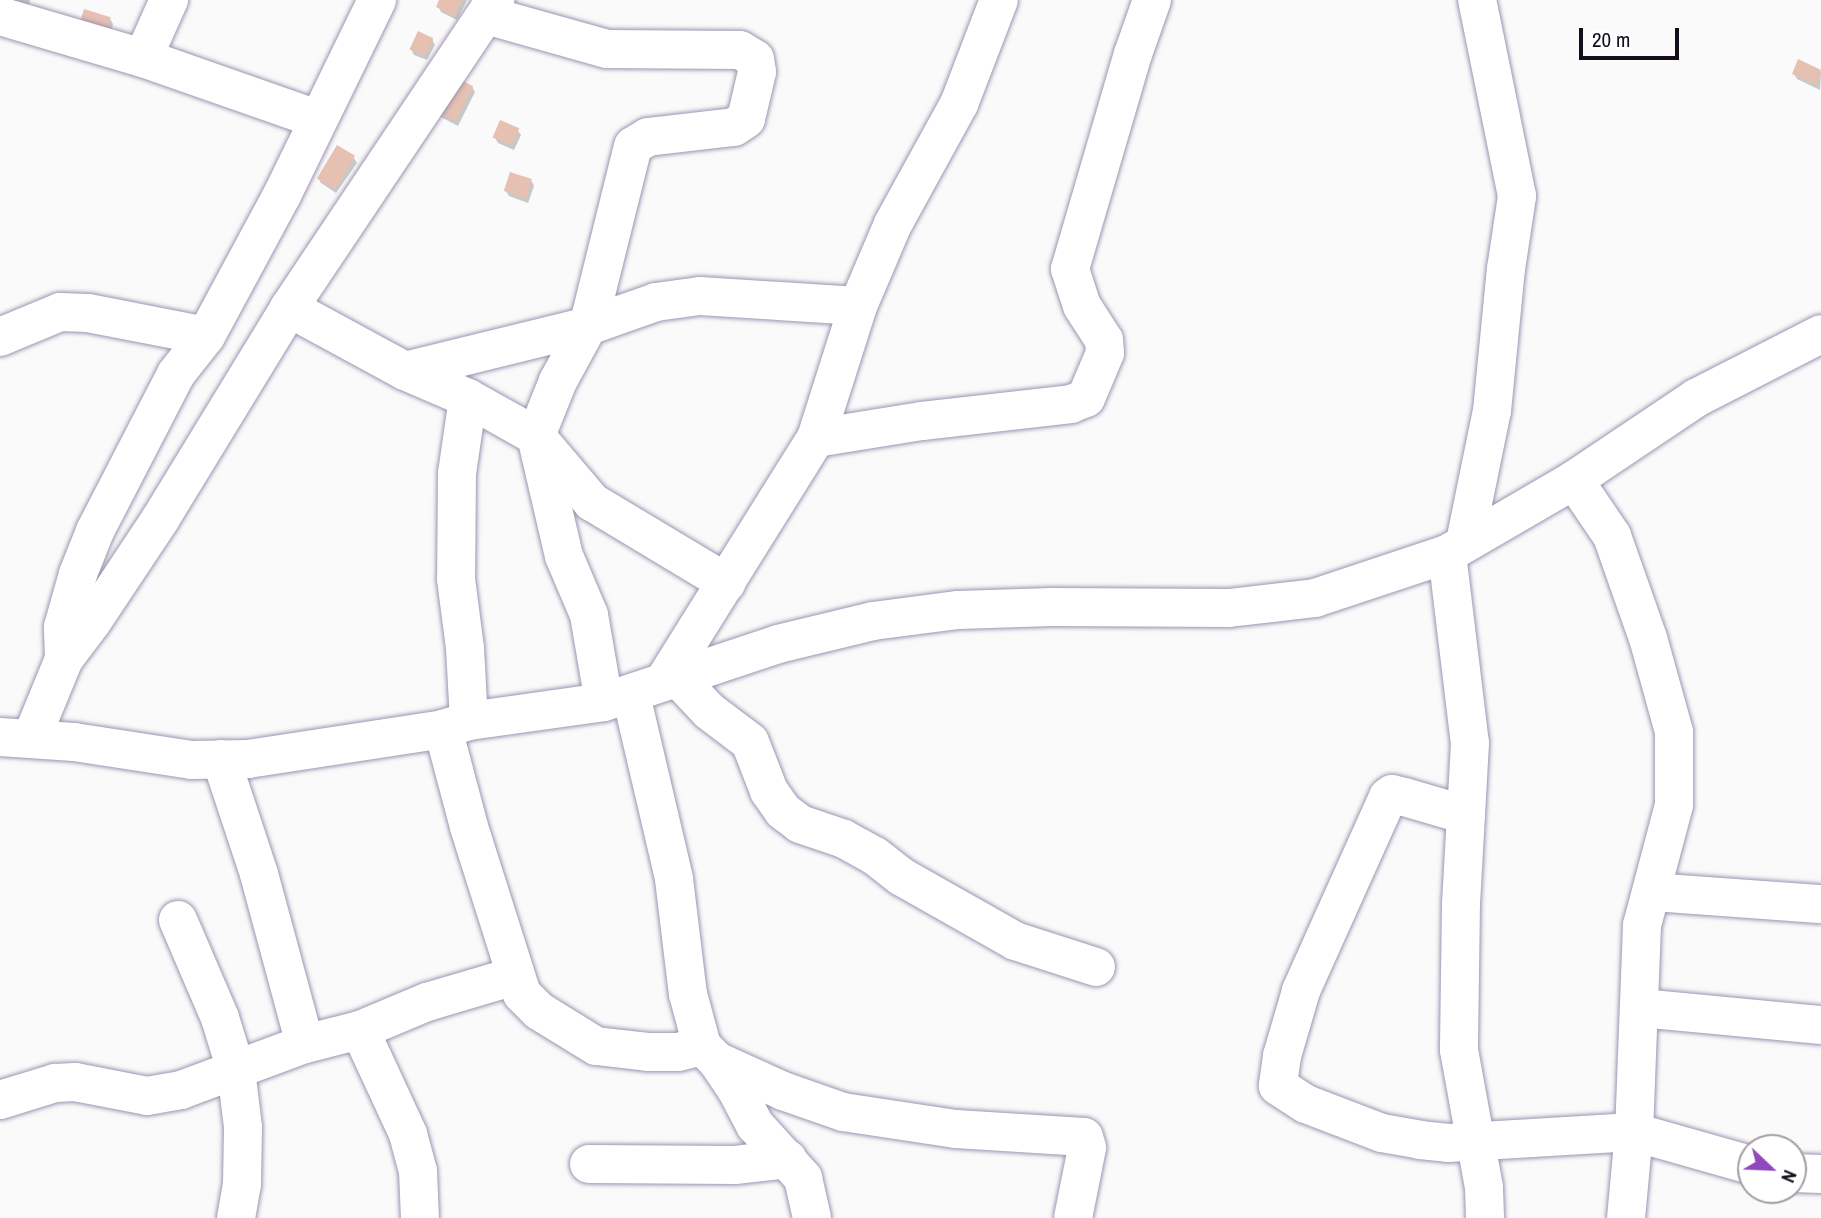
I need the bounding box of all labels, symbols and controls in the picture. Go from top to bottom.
scale bar [1583,14,1683,58]
text: 20 m [1592,25,1630,54]
north arrow [1737,1134,1807,1204]
text: N [1775,1166,1804,1187]

